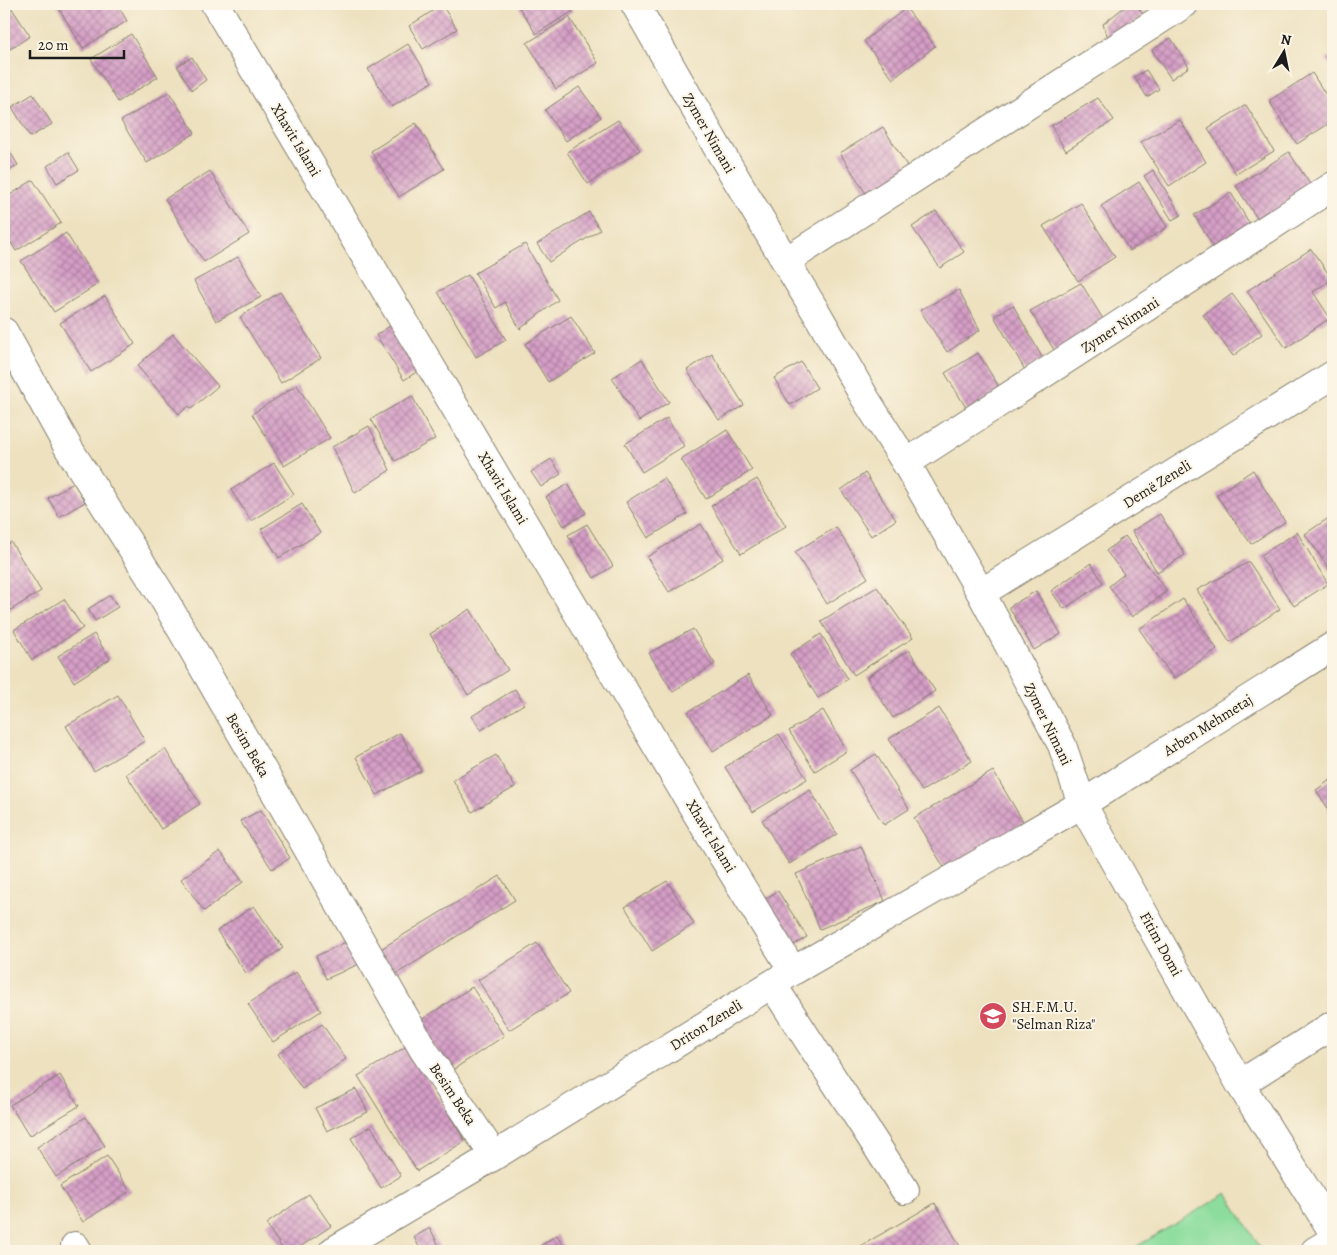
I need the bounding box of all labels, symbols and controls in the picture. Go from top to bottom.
scale bar [30,28,124,60]
north arrow [1260,28,1310,78]
text: N [1279,29,1293,50]
text: 20 m [38,35,69,55]
street label: Zymer Nimani [678,89,740,177]
street label: Xhavit Islami [266,100,326,180]
street label: Zymer Nimani [1077,292,1163,358]
street label: Xhavit Islami [473,448,533,528]
street label: Demë Zeneli [1119,455,1195,513]
street label: Zymer Nimani [1019,679,1077,769]
street label: Arben Mehmetaj [1159,690,1256,761]
street label: Besim Beka [222,709,274,781]
street label: Xhavit Islami [681,796,741,876]
street label: Fitim Domi [1135,908,1187,980]
street label: Driton Zeneli [666,995,746,1055]
place label: SH.F.M.U. "Selman Riza" [1012,997,1096,1034]
school or university icon: SH.F.M.U. "Selman Riza" [978,1001,1008,1031]
street label: Besim Beka [425,1059,481,1129]

